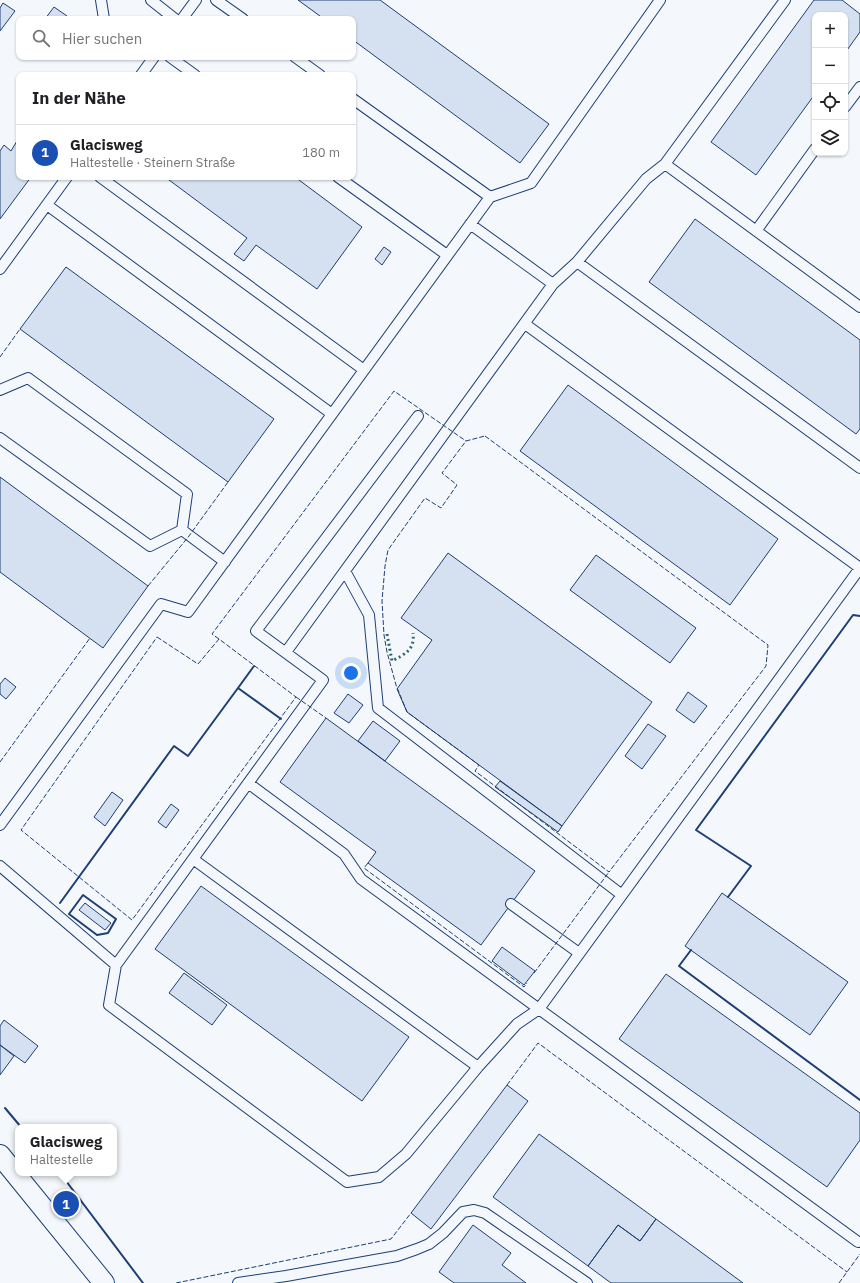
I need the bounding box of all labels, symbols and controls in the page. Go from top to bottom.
map controls [812,12,848,156]
button: + [812,12,848,48]
search box [16,16,356,60]
icon: search [30,27,52,49]
text: Hier suchen [62,29,142,48]
button: − [812,48,848,84]
button: locate [812,84,848,120]
text: In der Nähe [32,87,126,109]
button: layers [812,120,848,156]
text: Glacisweg [70,135,143,154]
text: 1 [41,144,49,161]
text: 180 m [302,144,340,161]
text: Haltestelle · Steinern Straße [70,154,235,171]
your location [341,663,361,683]
popup [15,1124,117,1176]
text: Glacisweg [30,1132,102,1151]
text: Haltestelle [30,1151,93,1168]
pin: 1 [53,1189,79,1219]

